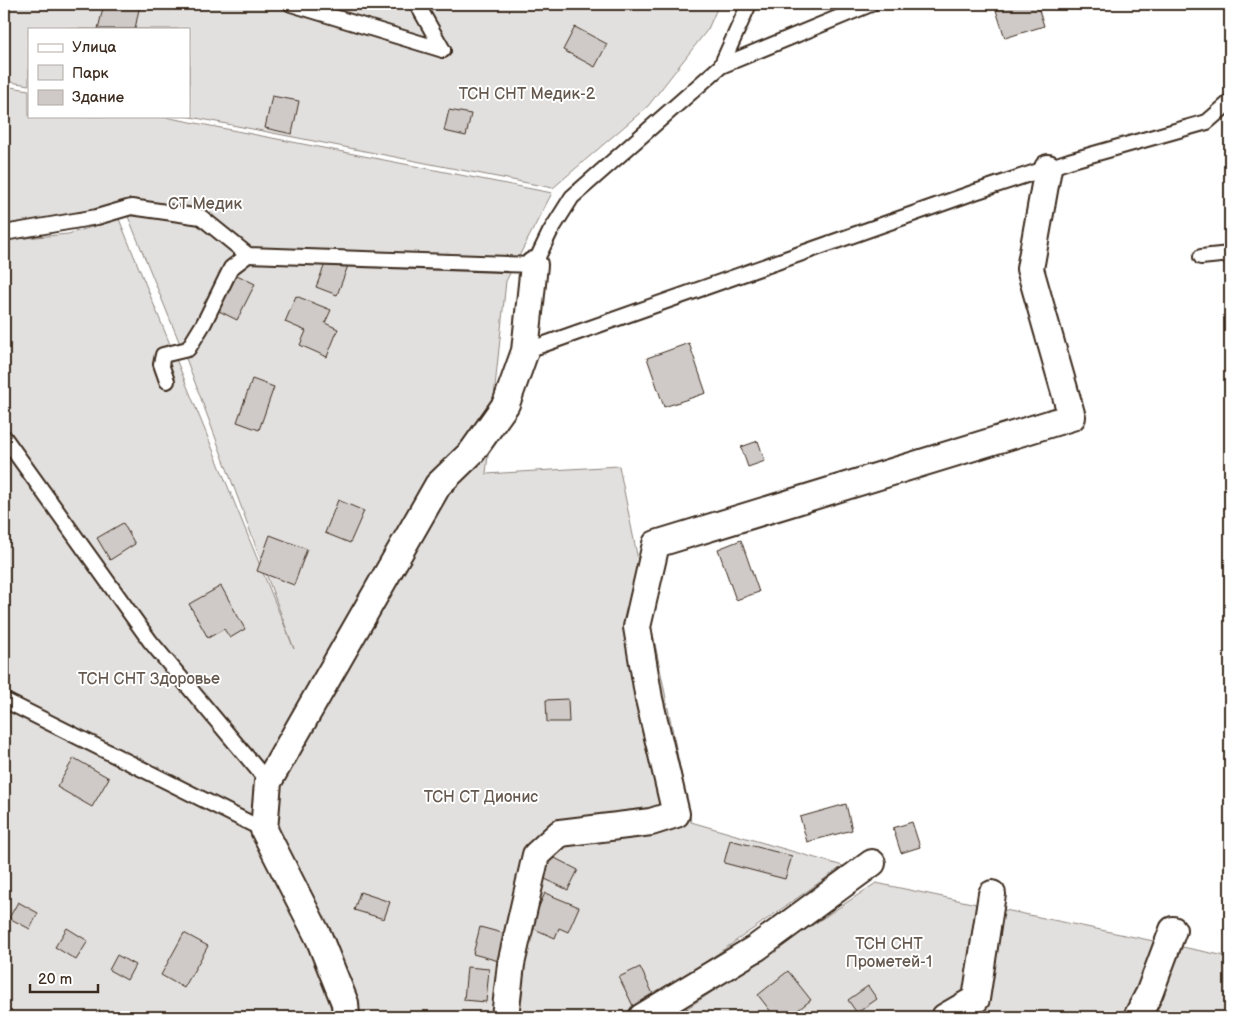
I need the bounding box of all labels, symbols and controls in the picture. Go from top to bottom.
legend [28,28,190,118]
text: Улица [72,38,117,57]
text: Парк [72,64,109,83]
park label: ТСН СНТ Медик-2 [459,85,596,104]
text: Здание [72,88,124,107]
park label: СТ Медик [168,195,242,214]
park label: ТСН СНТ Здоровье [78,670,220,689]
park label: ТСН СТ Дионис [424,788,538,807]
park label: ТСН СНТ Прометей-1 [846,935,932,972]
scale bar [30,961,98,993]
text: 20 m [38,970,72,989]

